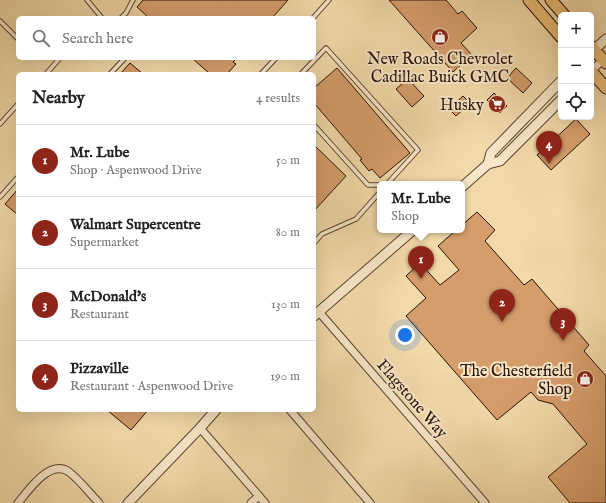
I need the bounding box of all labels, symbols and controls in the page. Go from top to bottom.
map controls [558,12,594,120]
button: + [558,12,594,48]
search box [16,16,316,60]
icon: search [30,27,52,49]
shop icon: New Roads Chevrolet Cadillac Buick GMC [430,27,450,47]
text: Search here [62,29,133,48]
button: − [558,48,594,84]
place label: New Roads Chevrolet Cadillac Buick GMC [367,50,514,88]
button: locate [558,84,594,120]
text: Nearby [32,88,85,109]
text: 4 results [256,90,300,107]
supermarket icon: Husky [487,94,507,114]
place label: Husky [440,96,484,116]
pin: 4 [536,131,562,164]
text: Mr. Lube [70,143,129,162]
text: 1 [43,152,47,169]
text: 50 m [276,152,300,169]
text: Shop · Aspenwood Drive [70,162,202,179]
popup [377,181,465,233]
text: Mr. Lube [391,189,451,208]
text: Shop [391,208,419,225]
text: Walmart Supercentre [70,215,201,234]
text: 2 [42,224,48,241]
text: 80 m [276,224,300,241]
text: Supermarket [70,234,139,251]
pin: 1 [408,246,434,279]
text: McDonald's [70,287,146,306]
pin: 2 [489,289,515,322]
text: 3 [43,296,47,313]
text: 130 m [271,296,300,313]
text: Restaurant [70,306,129,323]
pin: 3 [550,308,576,341]
your location [395,325,415,345]
street label: Flagstone Way [372,356,451,443]
text: Pizzaville [70,359,129,378]
place label: The Chesterfield Shop [460,362,572,400]
text: 4 [42,368,48,385]
text: 190 m [270,368,300,385]
shop icon: The Chesterfield Shop [575,369,595,389]
text: Restaurant · Aspenwood Drive [70,378,233,395]

